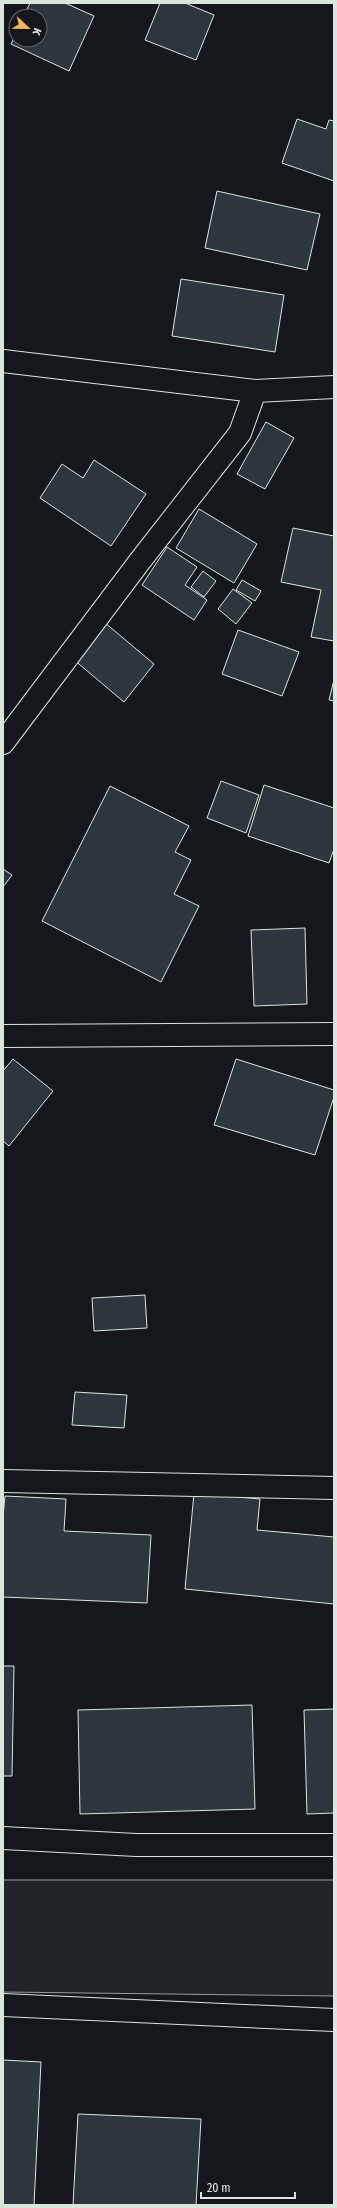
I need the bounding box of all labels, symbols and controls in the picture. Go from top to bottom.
north arrow [8,8,48,48]
text: K [29,26,44,38]
scale bar [201,2174,295,2200]
text: 20 m [207,2181,231,2195]

